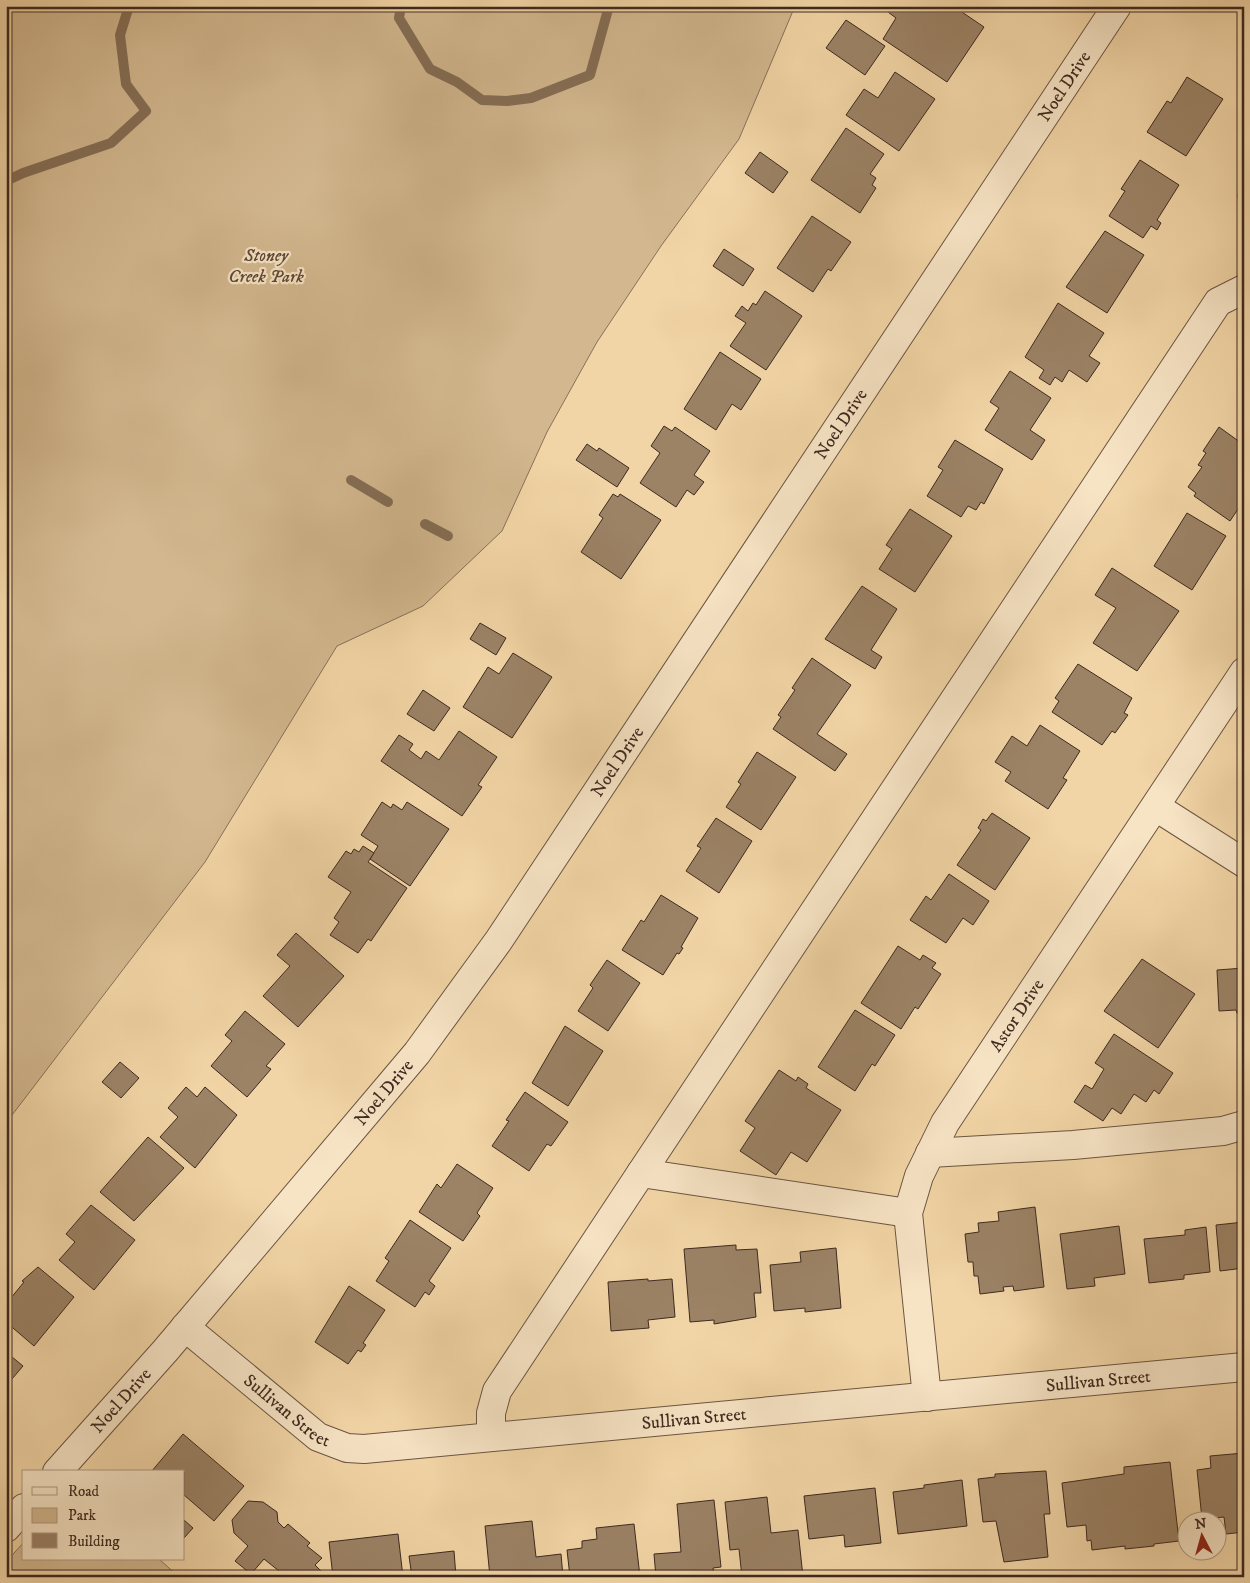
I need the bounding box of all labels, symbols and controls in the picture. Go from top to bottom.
street label: Noel Drive [1034,47,1096,126]
park label: Stoney Creek Park [228,245,304,288]
street label: Noel Drive [810,385,873,464]
street label: Noel Drive [587,723,649,802]
street label: Astor Drive [985,975,1049,1056]
street label: Noel Drive [350,1055,419,1131]
street label: Noel Drive [87,1364,157,1438]
street label: Sullivan Street [1045,1366,1152,1397]
street label: Sullivan Street [239,1370,333,1453]
street label: Sullivan Street [641,1403,748,1435]
legend [22,1470,185,1560]
text: Road [68,1482,100,1501]
text: Park [68,1506,97,1525]
north arrow [1178,1510,1228,1560]
text: N [1194,1514,1208,1534]
text: Building [68,1532,120,1551]

